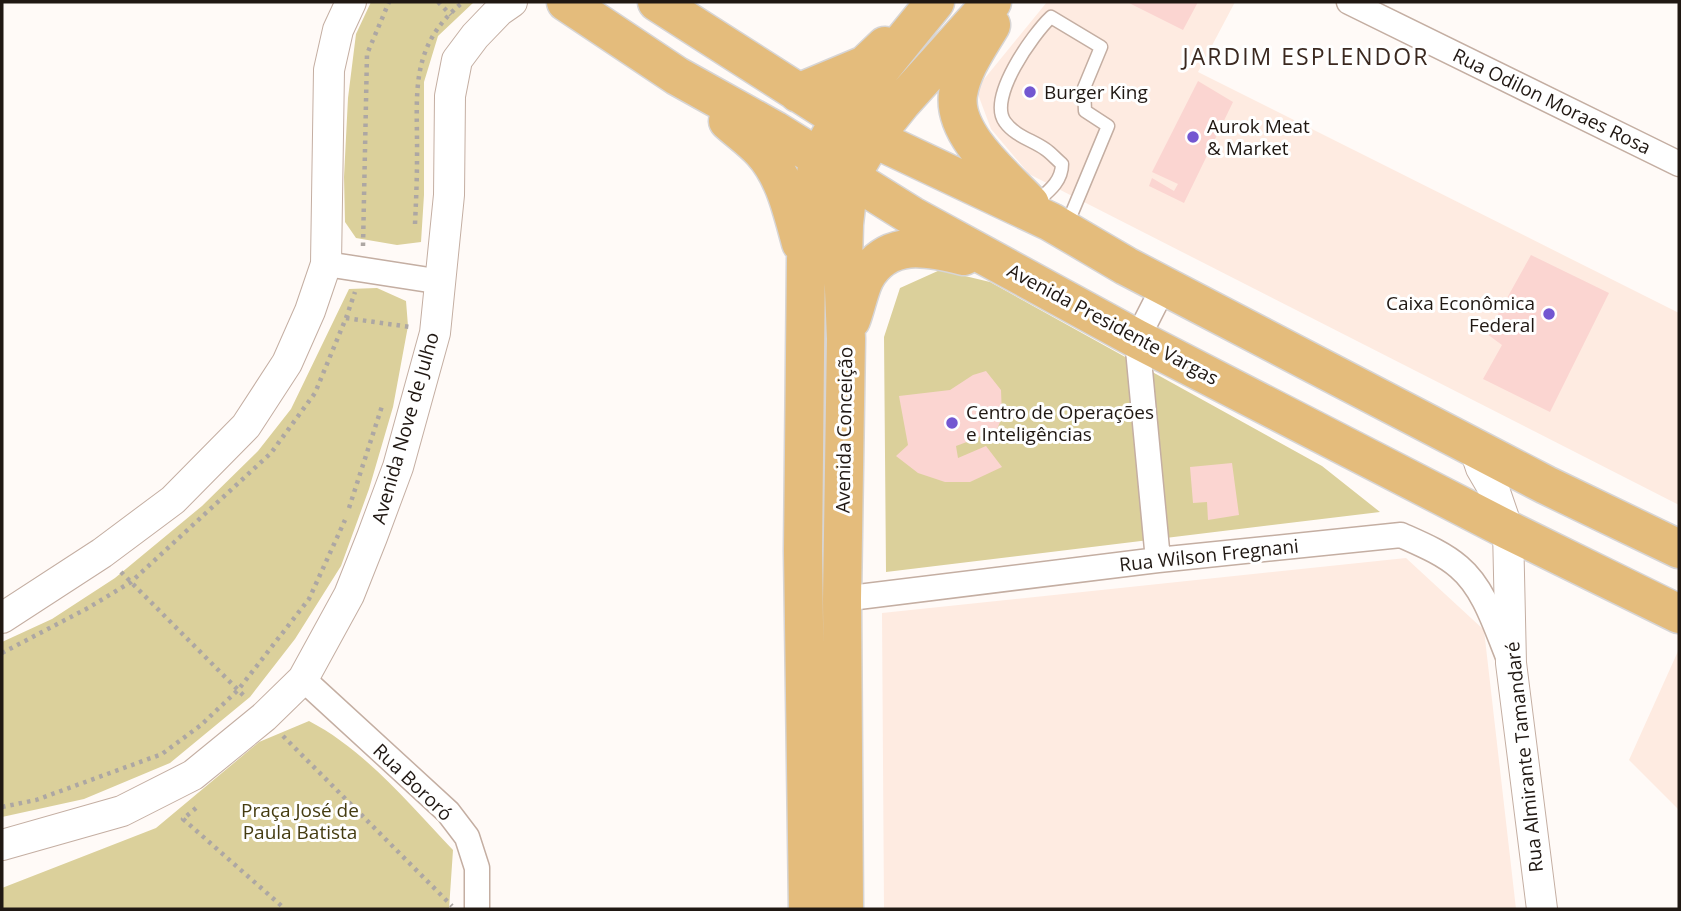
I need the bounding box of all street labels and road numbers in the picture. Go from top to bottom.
street label: Rua Odilon Moraes Rosa [1449,42,1655,160]
street label: Avenida Presidente Vargas [1003,257,1223,391]
street label: Avenida Nove de Julho [365,329,445,527]
street label: Avenida Conceição [830,347,858,513]
street label: Rua Wilson Fregnani [1118,533,1300,577]
street label: Rua Almirante Tamandaré [1499,640,1549,874]
street label: Rua Bororó [368,738,458,826]

